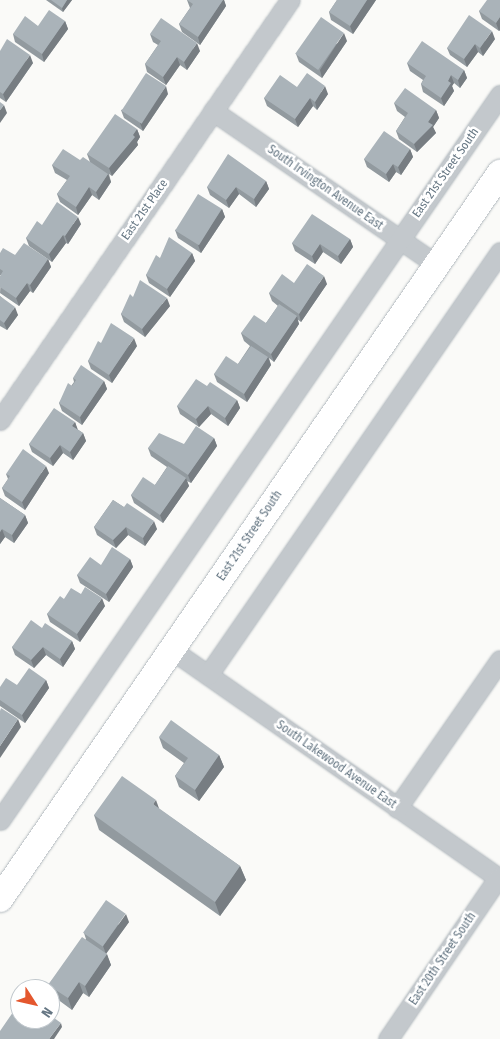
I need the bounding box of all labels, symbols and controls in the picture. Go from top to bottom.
street label: East 21st Street South [410,126,482,220]
street label: South Irvington Avenue East [264,143,386,233]
street label: East 21st Place [119,177,171,243]
street label: East 21st Street South [214,488,286,584]
street label: South Lakewood Avenue East [273,718,399,812]
street label: East 20th Street South [407,910,479,1008]
north arrow [10,979,60,1029]
text: N [38,1004,56,1021]

